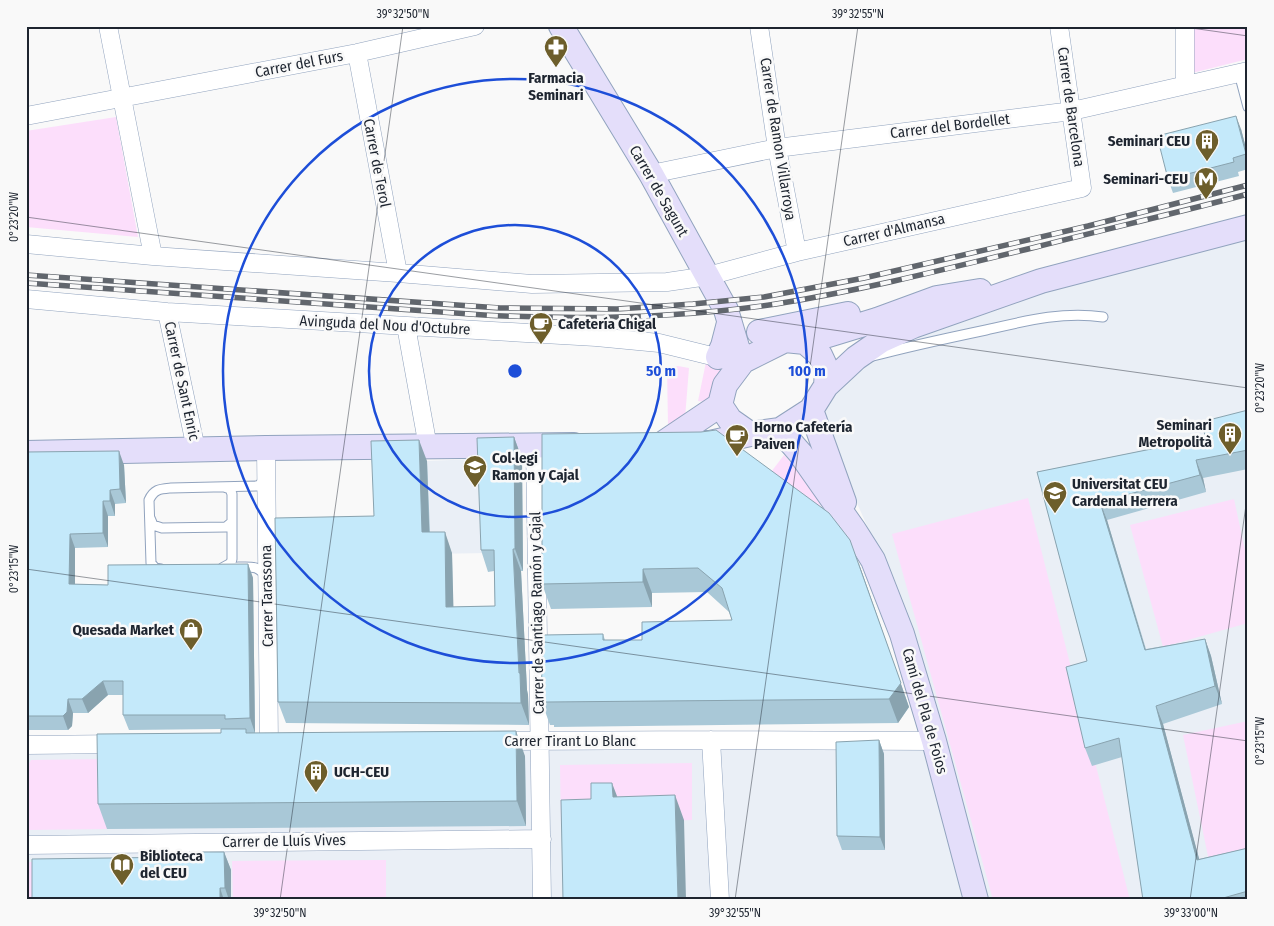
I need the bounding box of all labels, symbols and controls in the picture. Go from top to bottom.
text: 39°32'50"N [376,7,430,21]
text: 39°32'55"N [832,7,884,21]
pharmacy icon: Farmacia Seminari [543,34,569,68]
street label: Carrer de Barcelona [1054,46,1088,168]
street label: Carrer del Furs [253,47,345,81]
street label: Carrer de Ramon Villarroya [756,56,800,222]
place label: Farmacia Seminari [528,69,584,104]
street label: Carrer del Bordellet [889,110,1011,142]
street label: Carrer de Terol [360,117,394,209]
building icon: Seminari CEU [1194,128,1220,162]
place label: Seminari CEU [1108,132,1190,150]
street label: Carrer de Sagunt [626,142,692,240]
metro station icon: Seminari-CEU [1193,166,1219,200]
place label: Seminari-CEU [1103,170,1188,188]
text: 0°23'20"W [7,192,21,242]
street label: Carrer d'Almansa [841,210,947,250]
cafe icon: Cafetería Chigal [528,311,554,345]
street label: Avinguda del Nou d'Octubre [299,312,471,338]
place label: Cafetería Chigal [558,315,657,333]
street label: Carrer de Sant Enric [161,320,204,443]
centre of rings [506,362,524,380]
text: 50 m [646,362,676,380]
text: 100 m [788,362,826,380]
text: 0°23'20"W [1253,363,1267,413]
place label: Seminari Metropolità [1139,416,1213,451]
place label: Horno Cafetería Paiven [754,418,853,453]
building icon: Seminari Metropolità [1217,421,1243,455]
cafe icon: Horno Cafetería Paiven [724,423,750,457]
place label: Col·legi Ramon y Cajal [492,449,580,484]
school or university icon: Col·legi Ramon y Cajal [462,454,488,488]
place label: Universitat CEU Cardenal Herrera [1072,475,1178,510]
school or university icon: Universitat CEU Cardenal Herrera [1042,480,1068,514]
street label: Carrer de Santiago Ramón y Cajal [526,511,548,715]
text: 0°23'15"W [7,545,21,593]
street label: Carrer Tarassona [257,545,277,647]
shop icon: Quesada Market [178,617,204,651]
place label: Quesada Market [72,621,175,639]
street label: Camí del Pla de Foios [898,646,952,776]
text: 0°23'15"W [1253,717,1267,765]
street label: Carrer Tirant Lo Blanc [504,732,636,750]
building icon: UCH-CEU [303,759,329,793]
place label: UCH-CEU [334,763,389,781]
street label: Carrer de Lluís Vives [222,831,346,851]
place label: Biblioteca del CEU [140,847,203,882]
library icon: Biblioteca del CEU [109,852,135,886]
text: 39°32'50"N [253,906,307,920]
text: 39°32'55"N [709,906,761,920]
text: 39°33'00"N [1164,906,1218,920]

